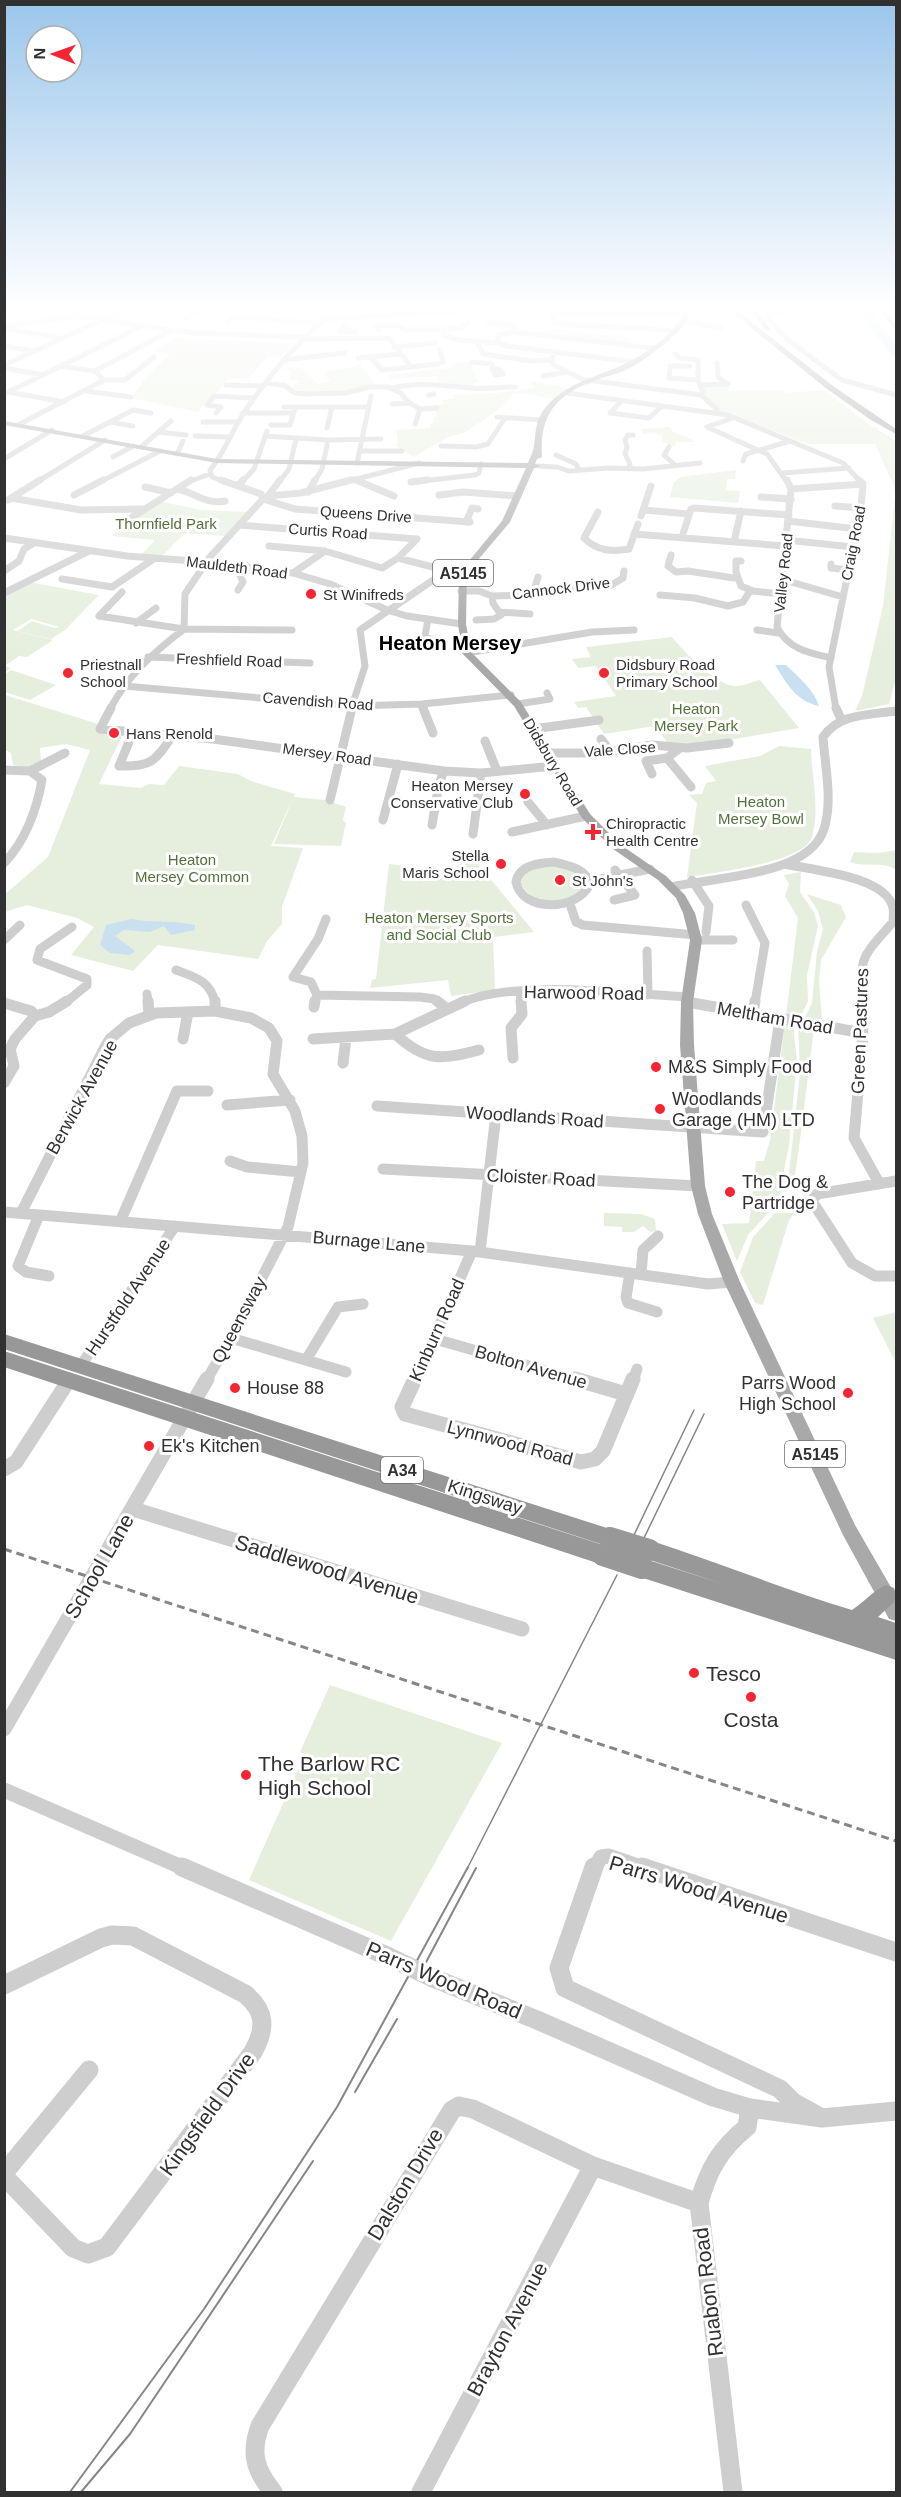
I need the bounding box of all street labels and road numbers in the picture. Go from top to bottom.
street label: Queens Drive [320,502,412,526]
street label: Craig Road [837,504,869,582]
street label: Curtis Road [288,520,368,542]
street label: Valley Road [770,532,796,614]
street label: Mauldeth Road [185,552,289,582]
road number: A5145 [433,560,493,586]
street label: Cannock Drive [511,574,611,602]
street label: Freshfield Road [176,650,282,670]
street label: Cavendish Road [262,689,374,713]
street label: Didsbury Road [520,715,586,809]
street label: Vale Close [584,738,656,760]
street label: Mersey Road [282,739,372,769]
street label: Green Pastures [848,968,872,1094]
street label: Harwood Road [524,982,644,1004]
street label: Meltham Road [716,998,834,1038]
street label: Berwick Avenue [42,1036,122,1158]
street label: Woodlands Road [466,1102,604,1132]
street label: Cloister Road [486,1165,596,1191]
street label: Burnage Lane [312,1227,426,1257]
street label: Hurstfold Avenue [81,1235,175,1359]
street label: Queensway [208,1273,270,1367]
street label: Kinburn Road [405,1276,469,1384]
street label: Bolton Avenue [473,1341,589,1393]
street label: Lynnwood Road [445,1417,575,1469]
road number: A5145 [785,1441,845,1467]
road number: A34 [381,1457,423,1483]
street label: Kingsway [445,1476,525,1518]
street label: School Lane [60,1510,138,1622]
street label: Saddlewood Avenue [232,1530,422,1608]
street label: Parrs Wood Avenue [607,1851,791,1927]
street label: Parrs Wood Road [363,1937,525,2023]
street label: Kingsfield Drive [155,2048,259,2180]
street label: Dalston Drive [363,2124,447,2244]
street label: Ruabon Road [689,2226,727,2358]
street label: Brayton Avenue [462,2258,552,2400]

